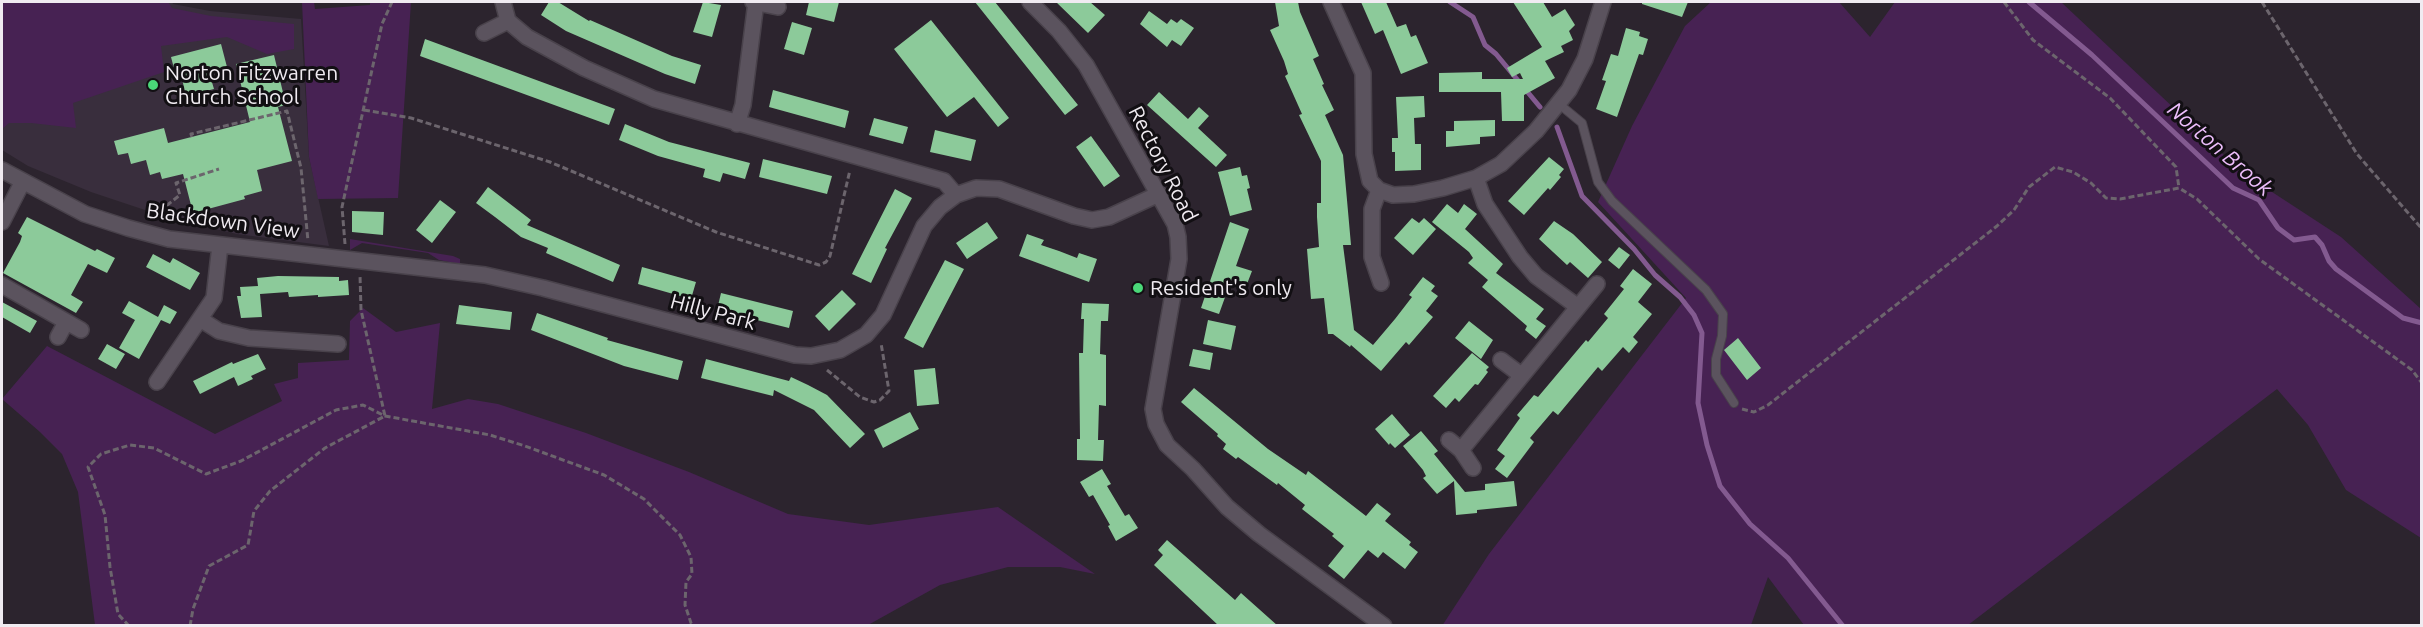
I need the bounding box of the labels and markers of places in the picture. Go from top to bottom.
place label: Norton Fitzwarren Church School [165,60,338,110]
marker: Norton Fitzwarren Church School [146,78,160,92]
place label: Resident's only [1150,275,1292,301]
marker: Resident's only [1131,281,1145,295]

